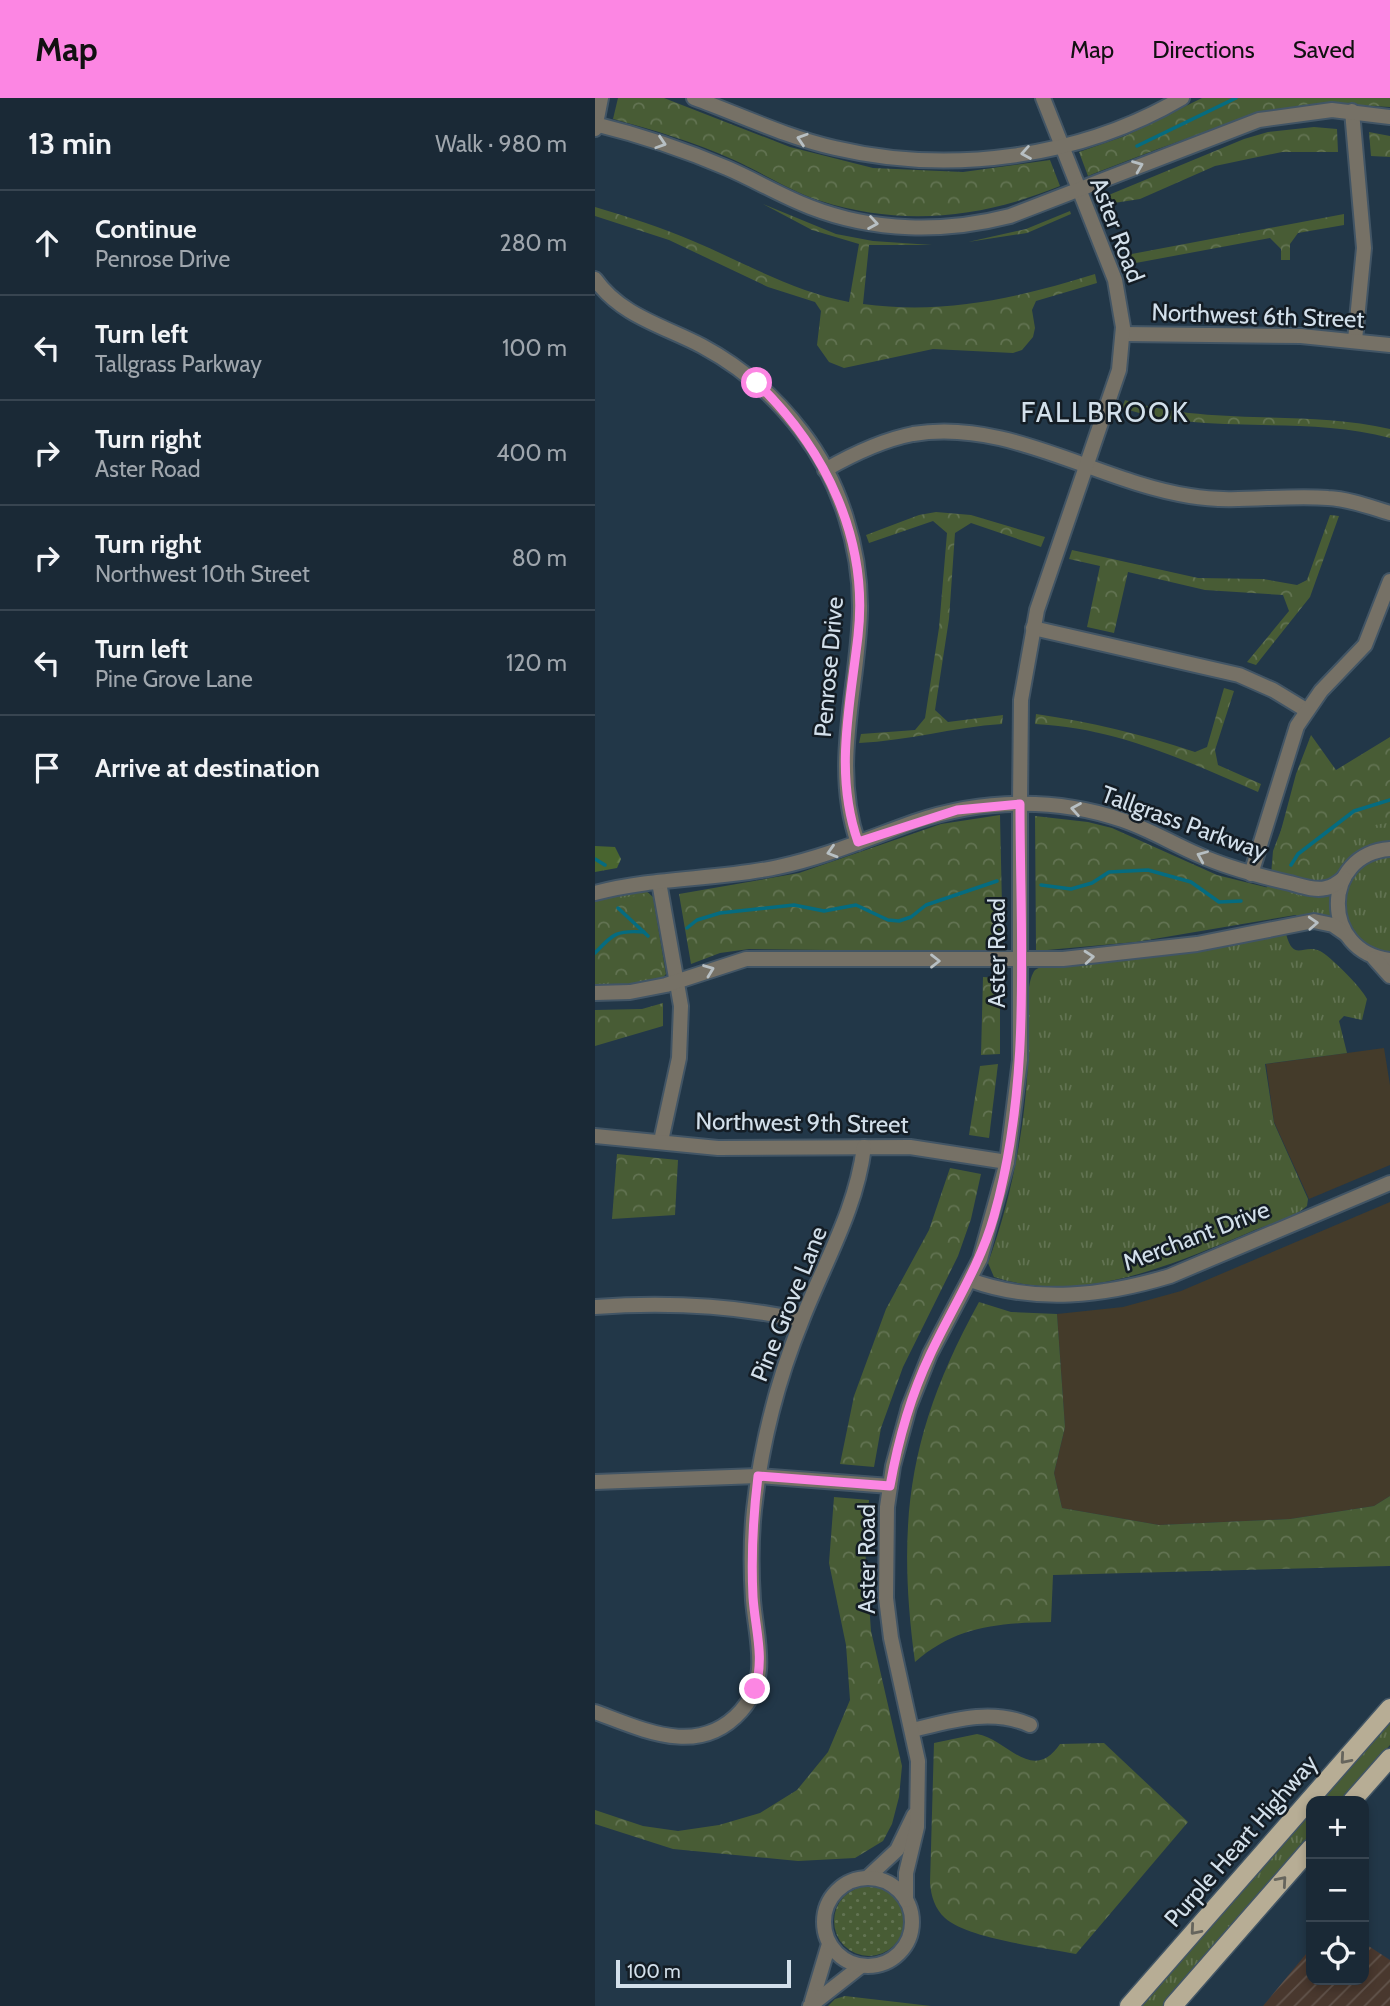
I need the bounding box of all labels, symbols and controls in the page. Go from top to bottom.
text: Map [35,29,98,69]
text: Map [1070,35,1114,64]
text: Directions [1152,35,1255,64]
text: Saved [1293,35,1355,64]
text: 13 min [28,125,112,162]
text: Walk · 980 m [435,130,567,158]
one-way arrow [796,133,808,147]
one-way arrow [654,135,666,149]
one-way arrow [1020,145,1032,160]
one-way arrow [1132,161,1144,175]
street label: Aster Road [1084,173,1151,286]
text: Continue [95,213,197,245]
one-way arrow [867,215,878,230]
icon: ahead [28,224,66,262]
text: 280 m [500,229,567,257]
text: Penrose Drive [95,245,230,273]
street label: Northwest 6th Street [1151,297,1365,334]
text: Turn left [95,318,188,350]
icon: left [28,329,66,367]
text: 100 m [502,334,567,362]
text: Tallgrass Parkway [95,350,262,378]
route start [741,367,772,398]
district label: FALLBROOK [1020,395,1190,429]
text: Turn right [95,423,201,455]
icon: right [28,434,66,472]
text: 400 m [496,439,567,467]
text: Aster Road [95,455,200,483]
text: Turn right [95,528,201,560]
icon: right [28,539,66,577]
text: 80 m [512,544,567,572]
text: Northwest 10th Street [95,560,310,588]
street label: Penrose Drive [808,595,849,738]
text: Turn left [95,633,188,665]
icon: left [28,644,66,682]
text: 120 m [506,649,567,677]
text: Pine Grove Lane [95,665,253,693]
icon: arrive [28,749,66,787]
text: Arrive at destination [95,752,320,784]
street label: Tallgrass Parkway [1097,779,1271,866]
one-way arrow [1070,802,1082,817]
one-way arrow [826,844,838,859]
one-way arrow [1197,850,1209,864]
street label: Aster Road [982,898,1011,1008]
one-way arrow [1308,916,1319,931]
one-way arrow [1083,950,1094,965]
one-way arrow [930,954,941,969]
one-way arrow [702,964,715,978]
street label: Northwest 9th Street [695,1106,909,1139]
street label: Merchant Drive [1118,1194,1273,1277]
street label: Pine Grove Lane [744,1222,833,1386]
street label: Aster Road [852,1504,881,1614]
route end [739,1673,770,1704]
street label: Purple Heart Highway [1158,1749,1323,1933]
one-way arrow [1341,1751,1353,1764]
map controls [1306,1796,1369,1985]
button: + [1306,1796,1369,1859]
button: − [1306,1859,1369,1922]
one-way arrow [1274,1876,1286,1889]
one-way arrow [1191,1922,1203,1935]
button: locate [1306,1922,1369,1985]
scale bar [616,1957,791,1989]
text: 100 m [627,1960,681,1983]

